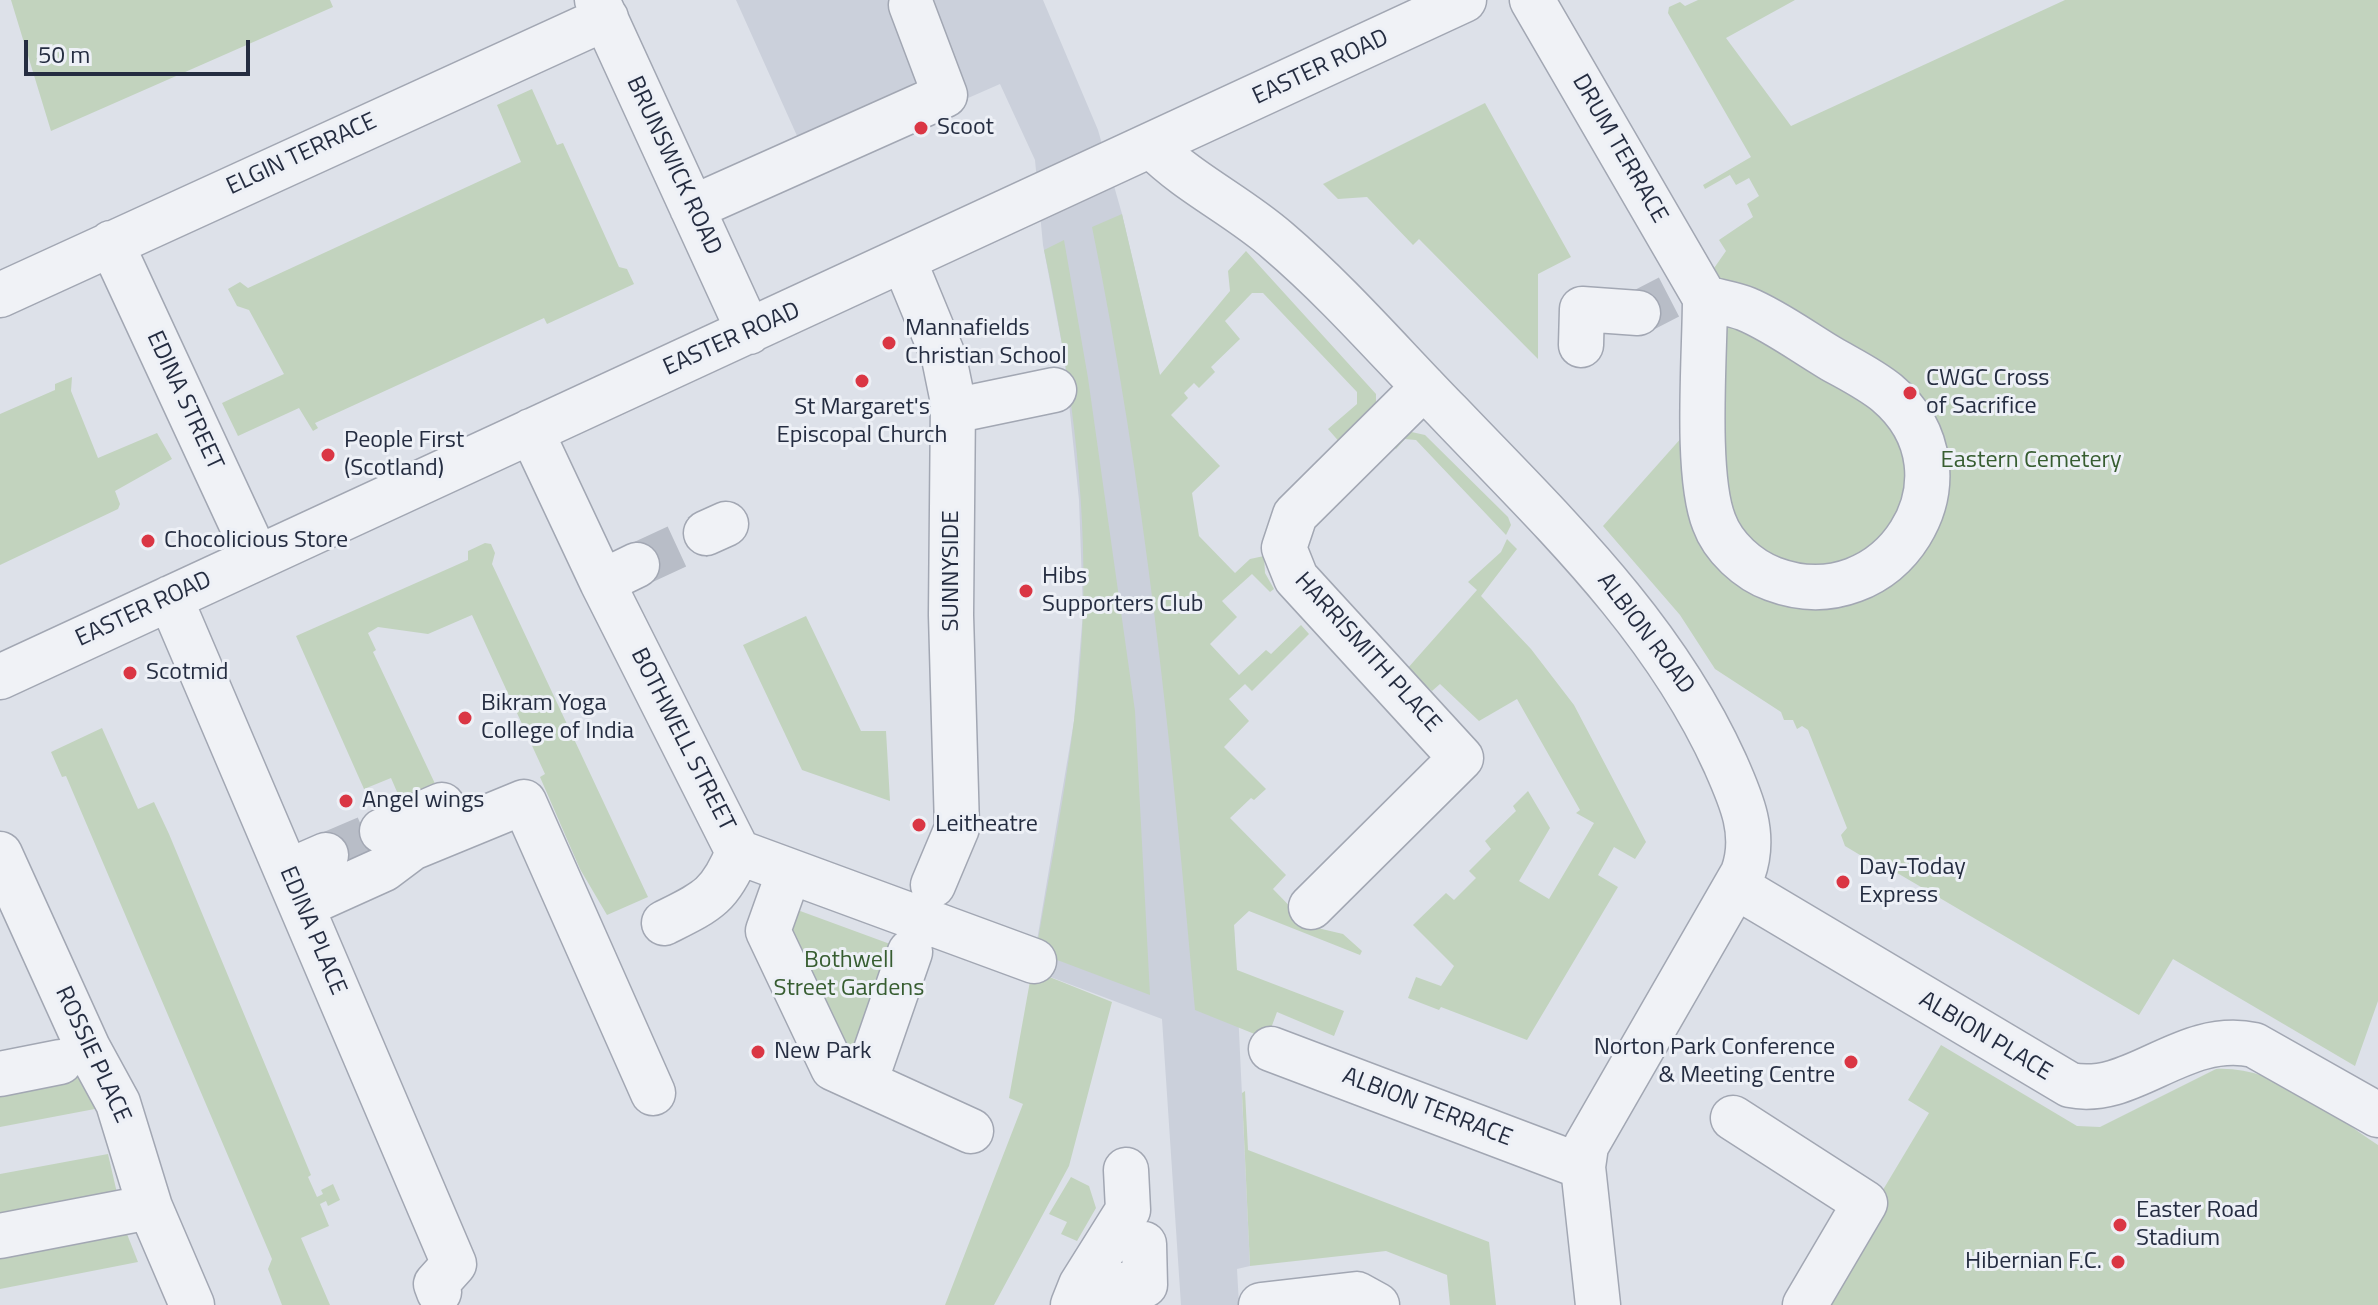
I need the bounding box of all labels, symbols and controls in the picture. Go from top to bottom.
scale bar [28,24,254,74]
street label: EASTER ROAD [1249,24,1393,112]
text: 50 m [38,36,90,72]
street label: DRUM TERRACE [1565,70,1673,228]
street label: BRUNSWICK ROAD [619,72,727,260]
street label: ELGIN TERRACE [222,108,382,202]
place label: Scoot [937,114,994,142]
marker: Scoot [912,119,930,137]
street label: EASTER ROAD [659,297,805,383]
place label: Mannafields Christian School [905,315,1067,371]
street label: EDINA STREET [139,327,229,475]
marker: Mannafields Christian School [880,334,898,352]
place label: CWGC Cross of Sacrifice [1926,365,2049,421]
marker: St Margaret's Episcopal Church [853,372,871,390]
marker: CWGC Cross of Sacrifice [1901,384,1919,402]
place label: St Margaret's Episcopal Church [777,394,947,450]
place label: People First (Scotland) [344,427,464,483]
marker: People First (Scotland) [319,446,337,464]
park label: Eastern Cemetery [1941,447,2121,475]
street label: SUNNYSIDE [938,510,966,632]
place label: Chocolicious Store [164,527,348,555]
marker: Chocolicious Store [139,532,157,550]
place label: Hibs Supporters Club [1042,563,1203,619]
street label: EASTER ROAD [72,566,216,654]
street label: HARRISMITH PLACE [1288,567,1446,739]
street label: ALBION ROAD [1590,568,1700,700]
marker: Hibs Supporters Club [1017,582,1035,600]
street label: BOTHWELL STREET [623,644,741,836]
place label: Scotmid [146,659,228,687]
marker: Scotmid [121,664,139,682]
place label: Bikram Yoga College of India [481,690,634,746]
marker: Bikram Yoga College of India [456,709,474,727]
place label: Angel wings [362,787,484,815]
marker: Angel wings [337,792,355,810]
place label: Leitheatre [935,811,1038,839]
marker: Leitheatre [910,816,928,834]
place label: Day-Today Express [1859,854,1966,910]
street label: EDINA PLACE [272,863,352,999]
marker: Day-Today Express [1834,873,1852,891]
park label: Bothwell Street Gardens [774,947,924,1003]
street label: ROSSIE PLACE [48,982,136,1128]
street label: ALBION PLACE [1913,986,2057,1088]
place label: Norton Park Conference & Meeting Centre [1594,1034,1835,1090]
place label: New Park [774,1038,872,1066]
marker: New Park [749,1043,767,1061]
marker: Norton Park Conference & Meeting Centre [1842,1053,1860,1071]
street label: ALBION TERRACE [1338,1062,1516,1154]
place label: Easter Road Stadium [2136,1197,2259,1253]
marker: Easter Road Stadium [2111,1216,2129,1234]
place label: Hibernian F.C. [1965,1248,2102,1276]
marker: Hibernian F.C. [2109,1253,2127,1271]

